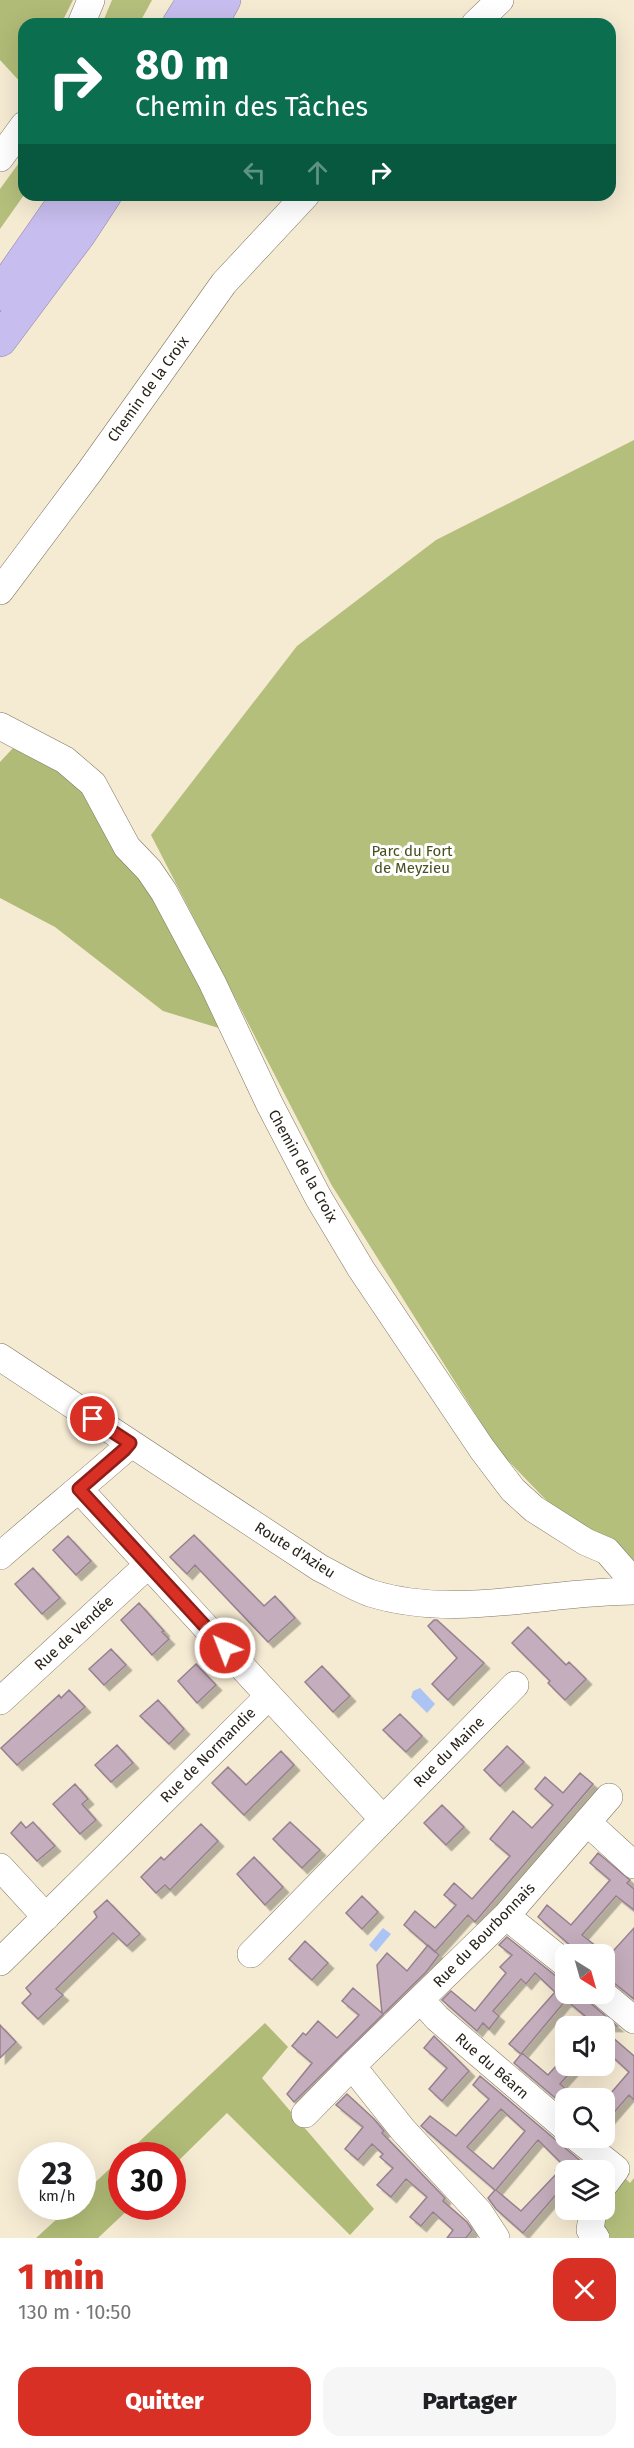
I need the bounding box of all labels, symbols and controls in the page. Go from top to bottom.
text: 80 m [135,40,229,90]
icon: right [36,42,114,120]
text: Chemin des Tâches [135,91,368,123]
icon: left [238,156,271,189]
icon: ahead [301,156,334,189]
icon: right [364,156,397,189]
street label: Chemin de la Croix [104,332,193,445]
park label: Parc du Fort de Meyzieu [371,842,453,877]
street label: Chemin de la Croix [264,1106,342,1226]
pin [67,1393,118,1444]
icon: arrive [76,1402,109,1435]
street label: Route d'Azieu [251,1518,339,1582]
street label: Rue de Vendée [31,1592,117,1674]
position arrow [193,1616,257,1680]
street label: Rue de Normandie [157,1704,259,1806]
street label: Rue du Maine [410,1713,488,1791]
street label: Rue du Bourbonnais [429,1879,539,1991]
north arrow [555,1944,615,2004]
map controls [555,1944,615,2220]
button: sound [555,2016,615,2076]
street label: Rue du Béarn [452,2029,532,2103]
button: search [555,2088,615,2148]
speed limit sign: 30 [108,2142,186,2220]
text: 23 [42,2156,72,2192]
button: layers [555,2160,615,2220]
text: km/h [38,2187,76,2205]
text: 1 min [18,2255,104,2299]
button: close [553,2258,616,2321]
text: 130 m · 10:50 [18,2300,132,2324]
button: Quitter [18,2367,311,2436]
button: Partager [323,2367,616,2436]

